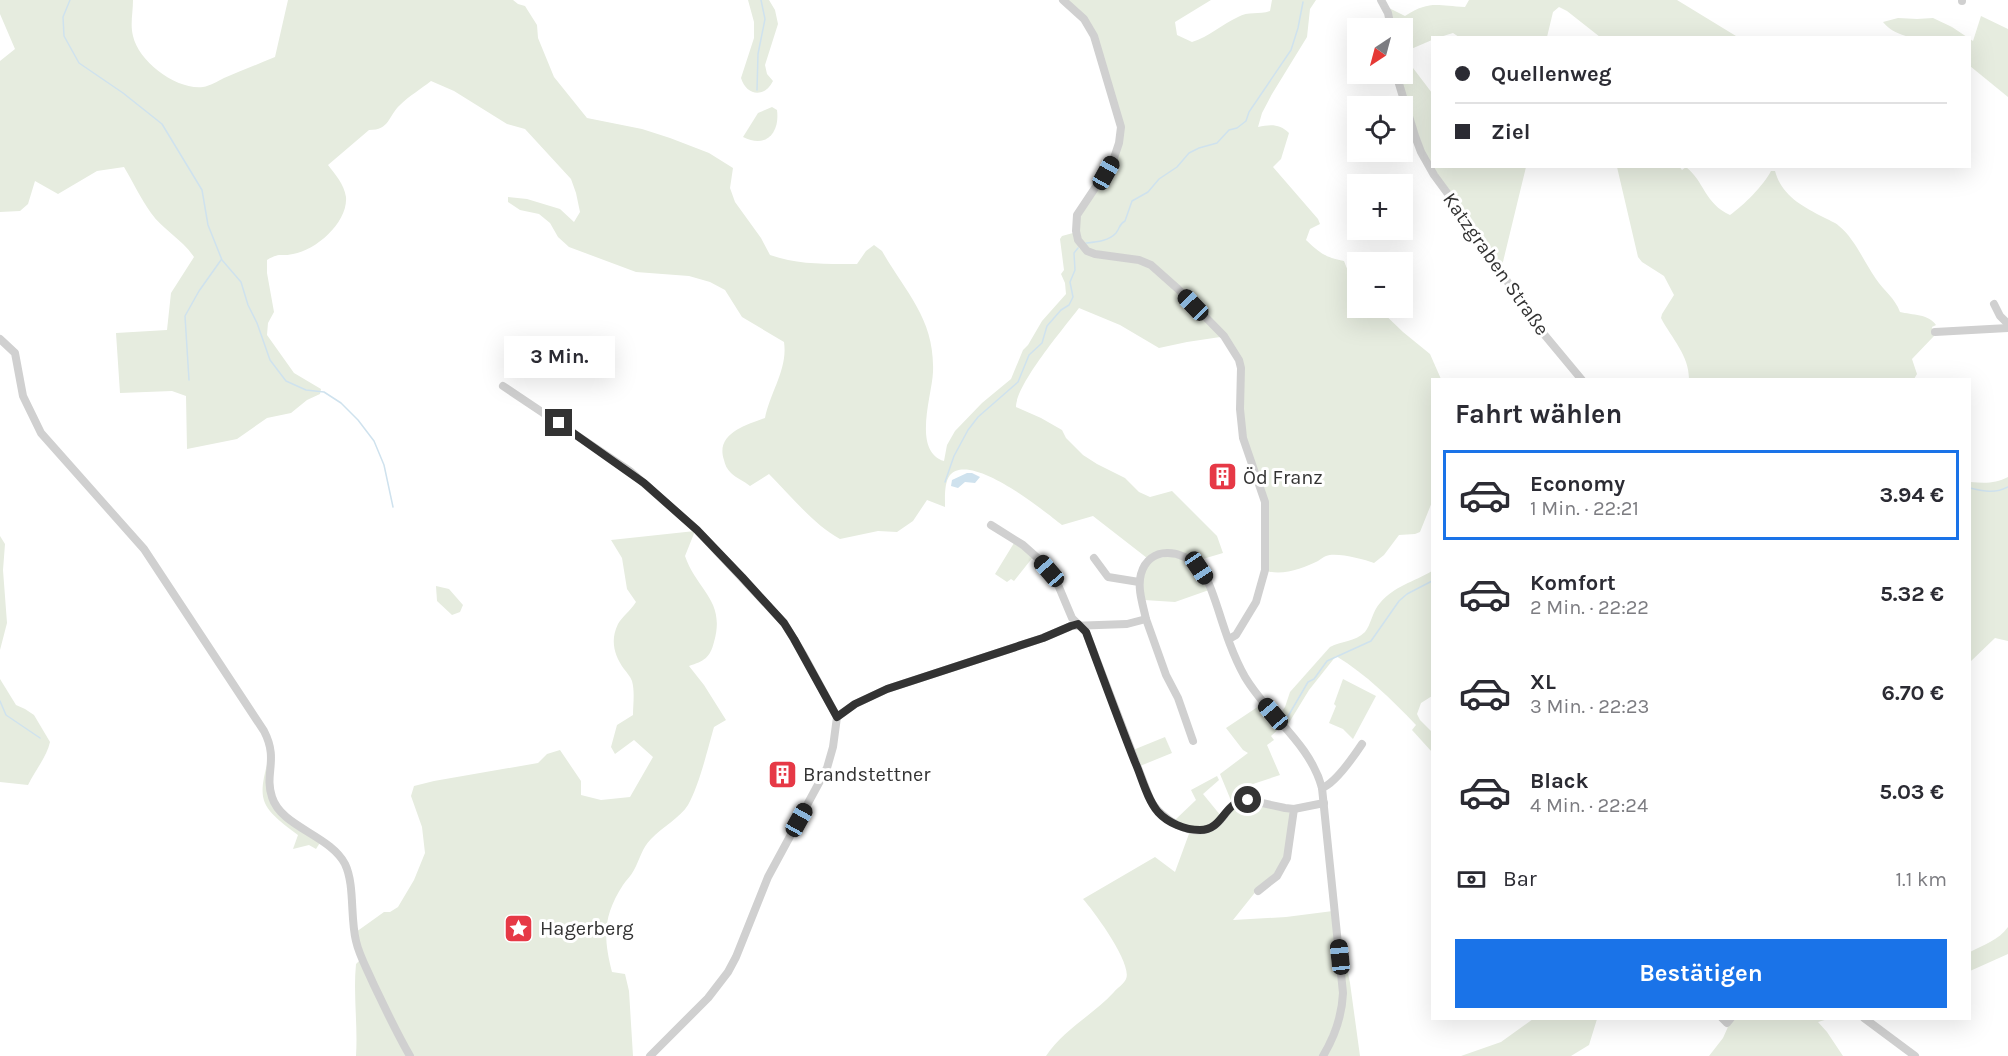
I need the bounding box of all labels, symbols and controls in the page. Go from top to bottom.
north arrow [1347,18,1413,84]
map controls [1347,18,1413,318]
text: Quellenweg [1491,61,1611,87]
button: locate [1347,96,1413,162]
text: Ziel [1491,119,1530,145]
car [1089,153,1123,193]
button: + [1347,174,1413,240]
street label: Katzgraben Straße [1438,188,1554,340]
button: − [1347,252,1413,318]
car [1174,286,1212,324]
callout: 3 Min. [504,336,614,378]
text: 3 Min. [530,345,589,368]
text: Fahrt wählen [1455,398,1622,430]
route end [545,409,572,436]
building icon: Öd Franz [1206,461,1238,493]
place label: Öd Franz [1243,466,1323,489]
icon: car [1458,468,1512,522]
text: Economy [1530,471,1625,497]
text: 3.94 € [1880,482,1944,508]
text: 1 Min. · 22:21 [1530,497,1639,520]
car [1181,548,1217,588]
car [1030,552,1068,590]
icon: car [1458,567,1512,621]
text: Komfort [1530,570,1616,596]
text: 5.32 € [1880,581,1944,607]
text: 2 Min. · 22:22 [1530,596,1649,619]
icon: car [1458,666,1512,720]
text: XL [1530,669,1556,695]
text: 6.70 € [1882,680,1944,706]
car [1255,694,1291,734]
text: 3 Min. · 22:23 [1530,695,1649,718]
building icon: Brandstettner [766,758,798,790]
place label: Brandstettner [803,763,931,786]
icon: car [1458,765,1512,819]
text: Black [1530,768,1589,794]
text: 5.03 € [1879,779,1944,805]
route start [1234,786,1261,813]
text: 4 Min. · 22:24 [1530,794,1648,817]
car [782,800,816,840]
icon: cash [1455,863,1488,896]
text: Bar [1503,866,1537,892]
text: 1.1 km [1895,868,1947,891]
place icon: Hagerberg [503,912,535,944]
place label: Hagerberg [540,917,634,940]
car [1329,938,1351,976]
button: Bestätigen [1455,939,1947,1008]

